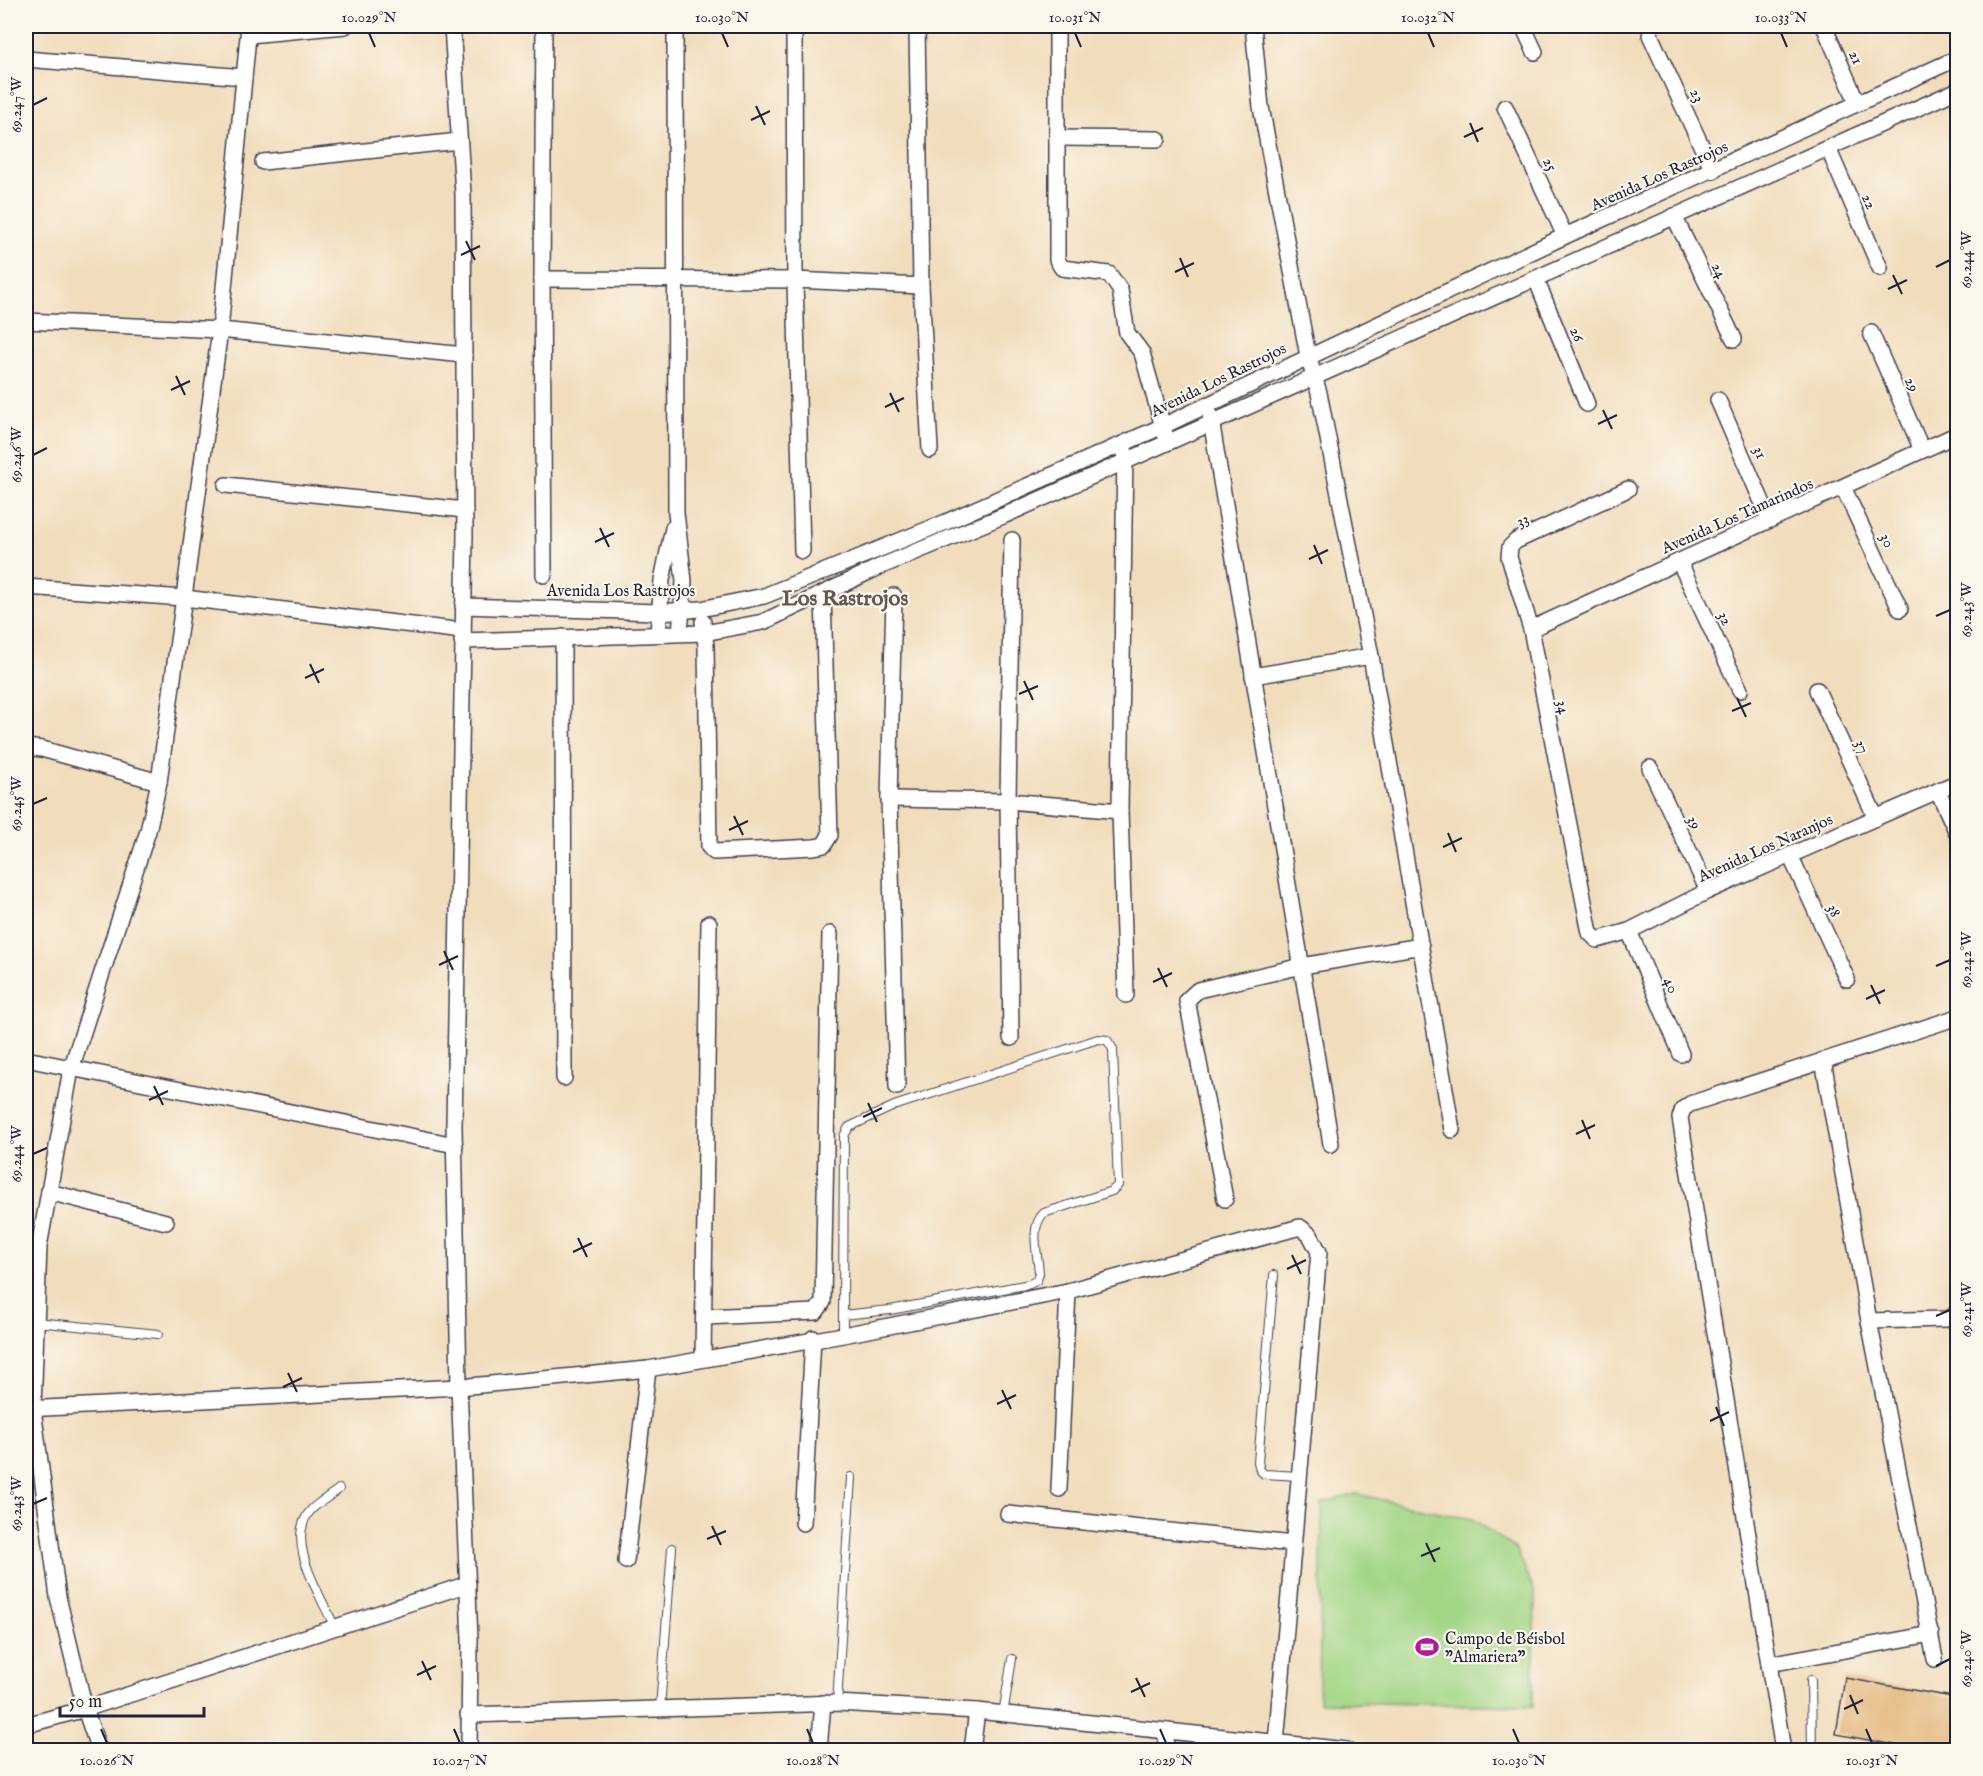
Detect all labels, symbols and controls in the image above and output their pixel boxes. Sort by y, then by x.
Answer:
text: 10.029°N [342,8,396,27]
text: 10.030°N [695,8,749,27]
text: 10.031°N [1049,8,1101,27]
text: 10.032°N [1401,8,1455,27]
text: 10.033°N [1755,8,1807,27]
street label: 21 [1843,48,1867,68]
text: 69.247°W [7,76,26,133]
street label: 23 [1684,86,1708,106]
street label: Avenida Los Rastrojos [1587,137,1732,217]
street label: 25 [1537,155,1561,175]
street label: 22 [1856,191,1880,213]
text: 69.244°W [1957,231,1976,288]
street label: 24 [1706,260,1731,282]
street label: 26 [1564,324,1588,345]
street label: Avenida Los Rastrojos [1147,339,1290,423]
street label: 29 [1899,374,1923,396]
text: 69.246°W [7,426,26,483]
street label: 31 [1748,443,1771,462]
street label: Avenida Los Tamarindos [1658,474,1817,560]
street label: 33 [1513,509,1532,532]
street label: 30 [1874,530,1898,551]
street label: Avenida Los Rastrojos [546,582,696,602]
text: 69.243°W [1957,582,1976,638]
district label: Los Rastrojos [782,585,908,613]
street label: 32 [1712,609,1736,629]
street label: 34 [1551,699,1573,716]
street label: 37 [1849,737,1873,757]
text: 69.245°W [7,776,26,831]
street label: Avenida Los Naranjos [1694,810,1837,888]
street label: 39 [1681,813,1705,833]
street label: 38 [1822,901,1845,921]
text: 69.242°W [1957,931,1976,988]
street label: 40 [1658,975,1682,997]
text: 69.244°W [7,1125,26,1182]
text: 69.241°W [1957,1282,1976,1338]
text: 69.243°W [7,1476,26,1532]
place label: Campo de Béisbol "Almariera" [1445,1630,1566,1668]
text: 69.240°W [1957,1630,1976,1687]
sports icon: Campo de Béisbol "Almariera" [1414,1634,1440,1660]
scale bar [60,1680,204,1718]
text: 50 m [69,1691,102,1714]
text: 10.026°N [80,1751,134,1770]
text: 10.027°N [432,1751,488,1770]
text: 10.028°N [786,1751,840,1770]
text: 10.029°N [1139,1751,1193,1770]
text: 10.030°N [1492,1751,1546,1770]
text: 10.031°N [1846,1751,1898,1770]

